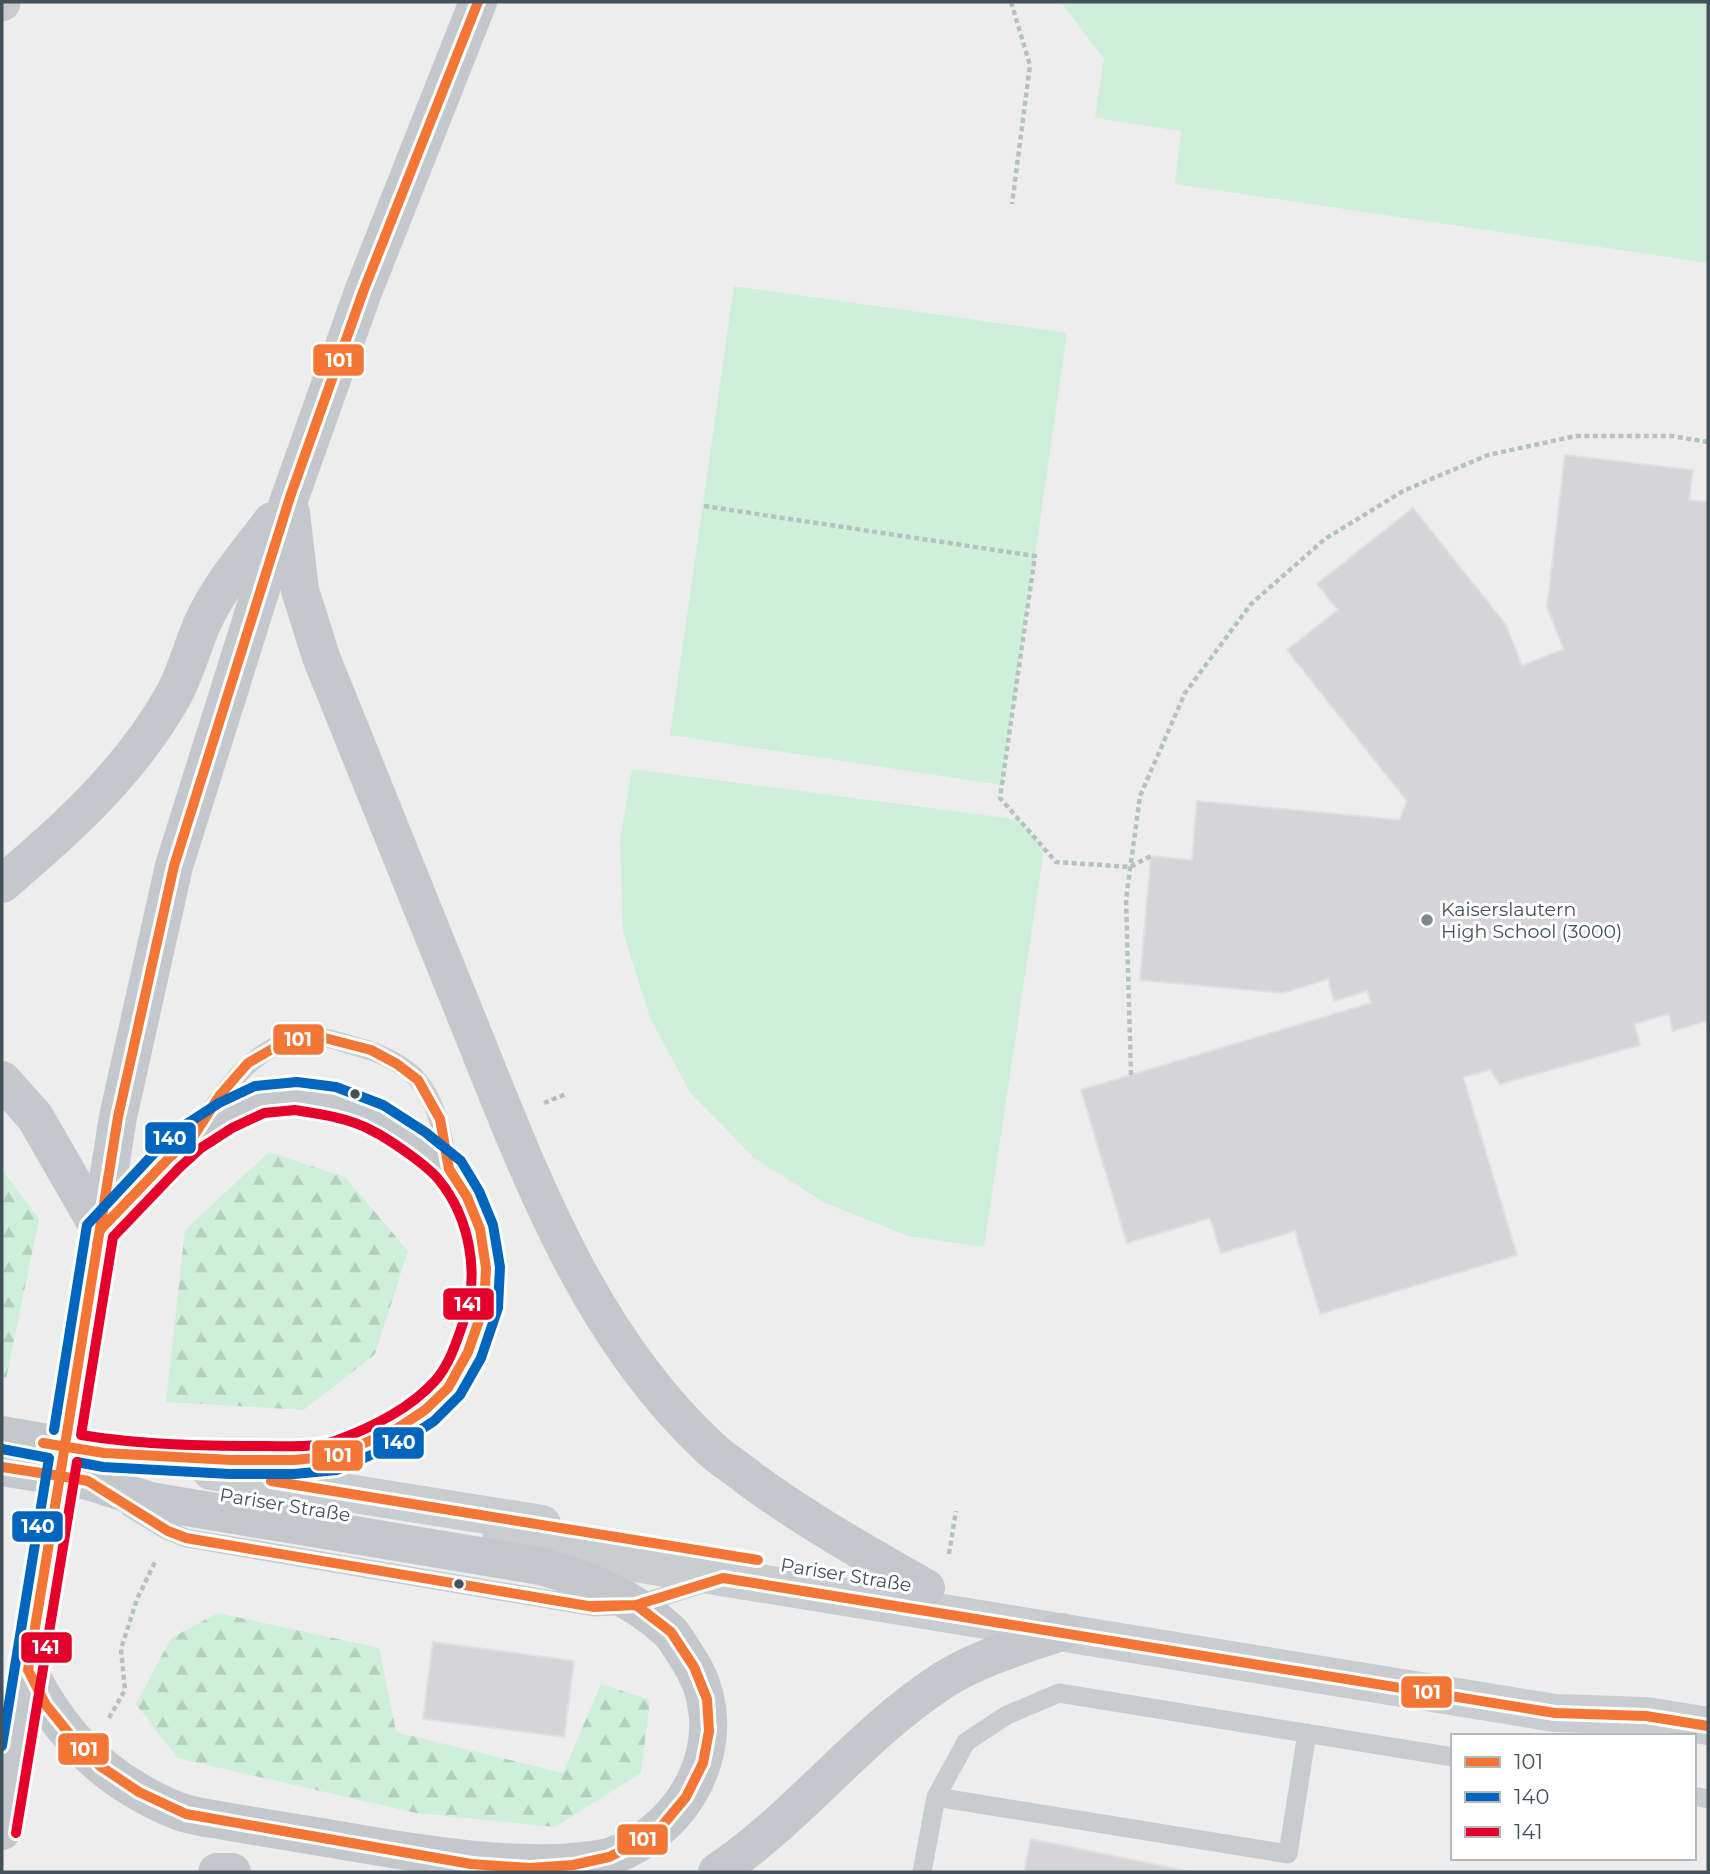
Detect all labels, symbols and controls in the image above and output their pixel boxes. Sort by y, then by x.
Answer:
line badge: 101 [312,343,365,377]
text: 101 [325,349,353,372]
place label: Kaiserslautern High School (3000) [1441,898,1622,943]
marker: Kaiserslautern High School (3000) [1419,912,1435,928]
line badge: 101 [272,1023,325,1056]
text: 101 [284,1028,312,1051]
unlabelled marker [348,1087,362,1101]
line badge: 140 [144,1121,197,1155]
text: 140 [153,1127,187,1150]
line badge: 141 [442,1287,495,1321]
text: 141 [454,1293,482,1316]
line badge: 140 [372,1426,425,1460]
text: 140 [382,1431,416,1454]
line badge: 101 [311,1439,364,1472]
text: 101 [324,1444,352,1467]
street label: Pariser Straße [218,1483,352,1527]
line badge: 140 [11,1510,64,1543]
text: 140 [21,1515,55,1538]
street label: Pariser Straße [779,1553,913,1597]
unlabelled marker [452,1577,466,1591]
line badge: 141 [20,1631,73,1664]
text: 141 [32,1636,60,1659]
line badge: 101 [1400,1675,1453,1709]
text: 101 [1413,1681,1441,1704]
line badge: 101 [57,1732,110,1766]
legend [1451,1734,1696,1860]
text: 101 [70,1738,98,1761]
text: 101 [1514,1749,1543,1774]
text: 140 [1514,1784,1549,1809]
text: 141 [1514,1819,1543,1844]
line badge: 101 [616,1823,669,1856]
text: 101 [629,1828,657,1851]

